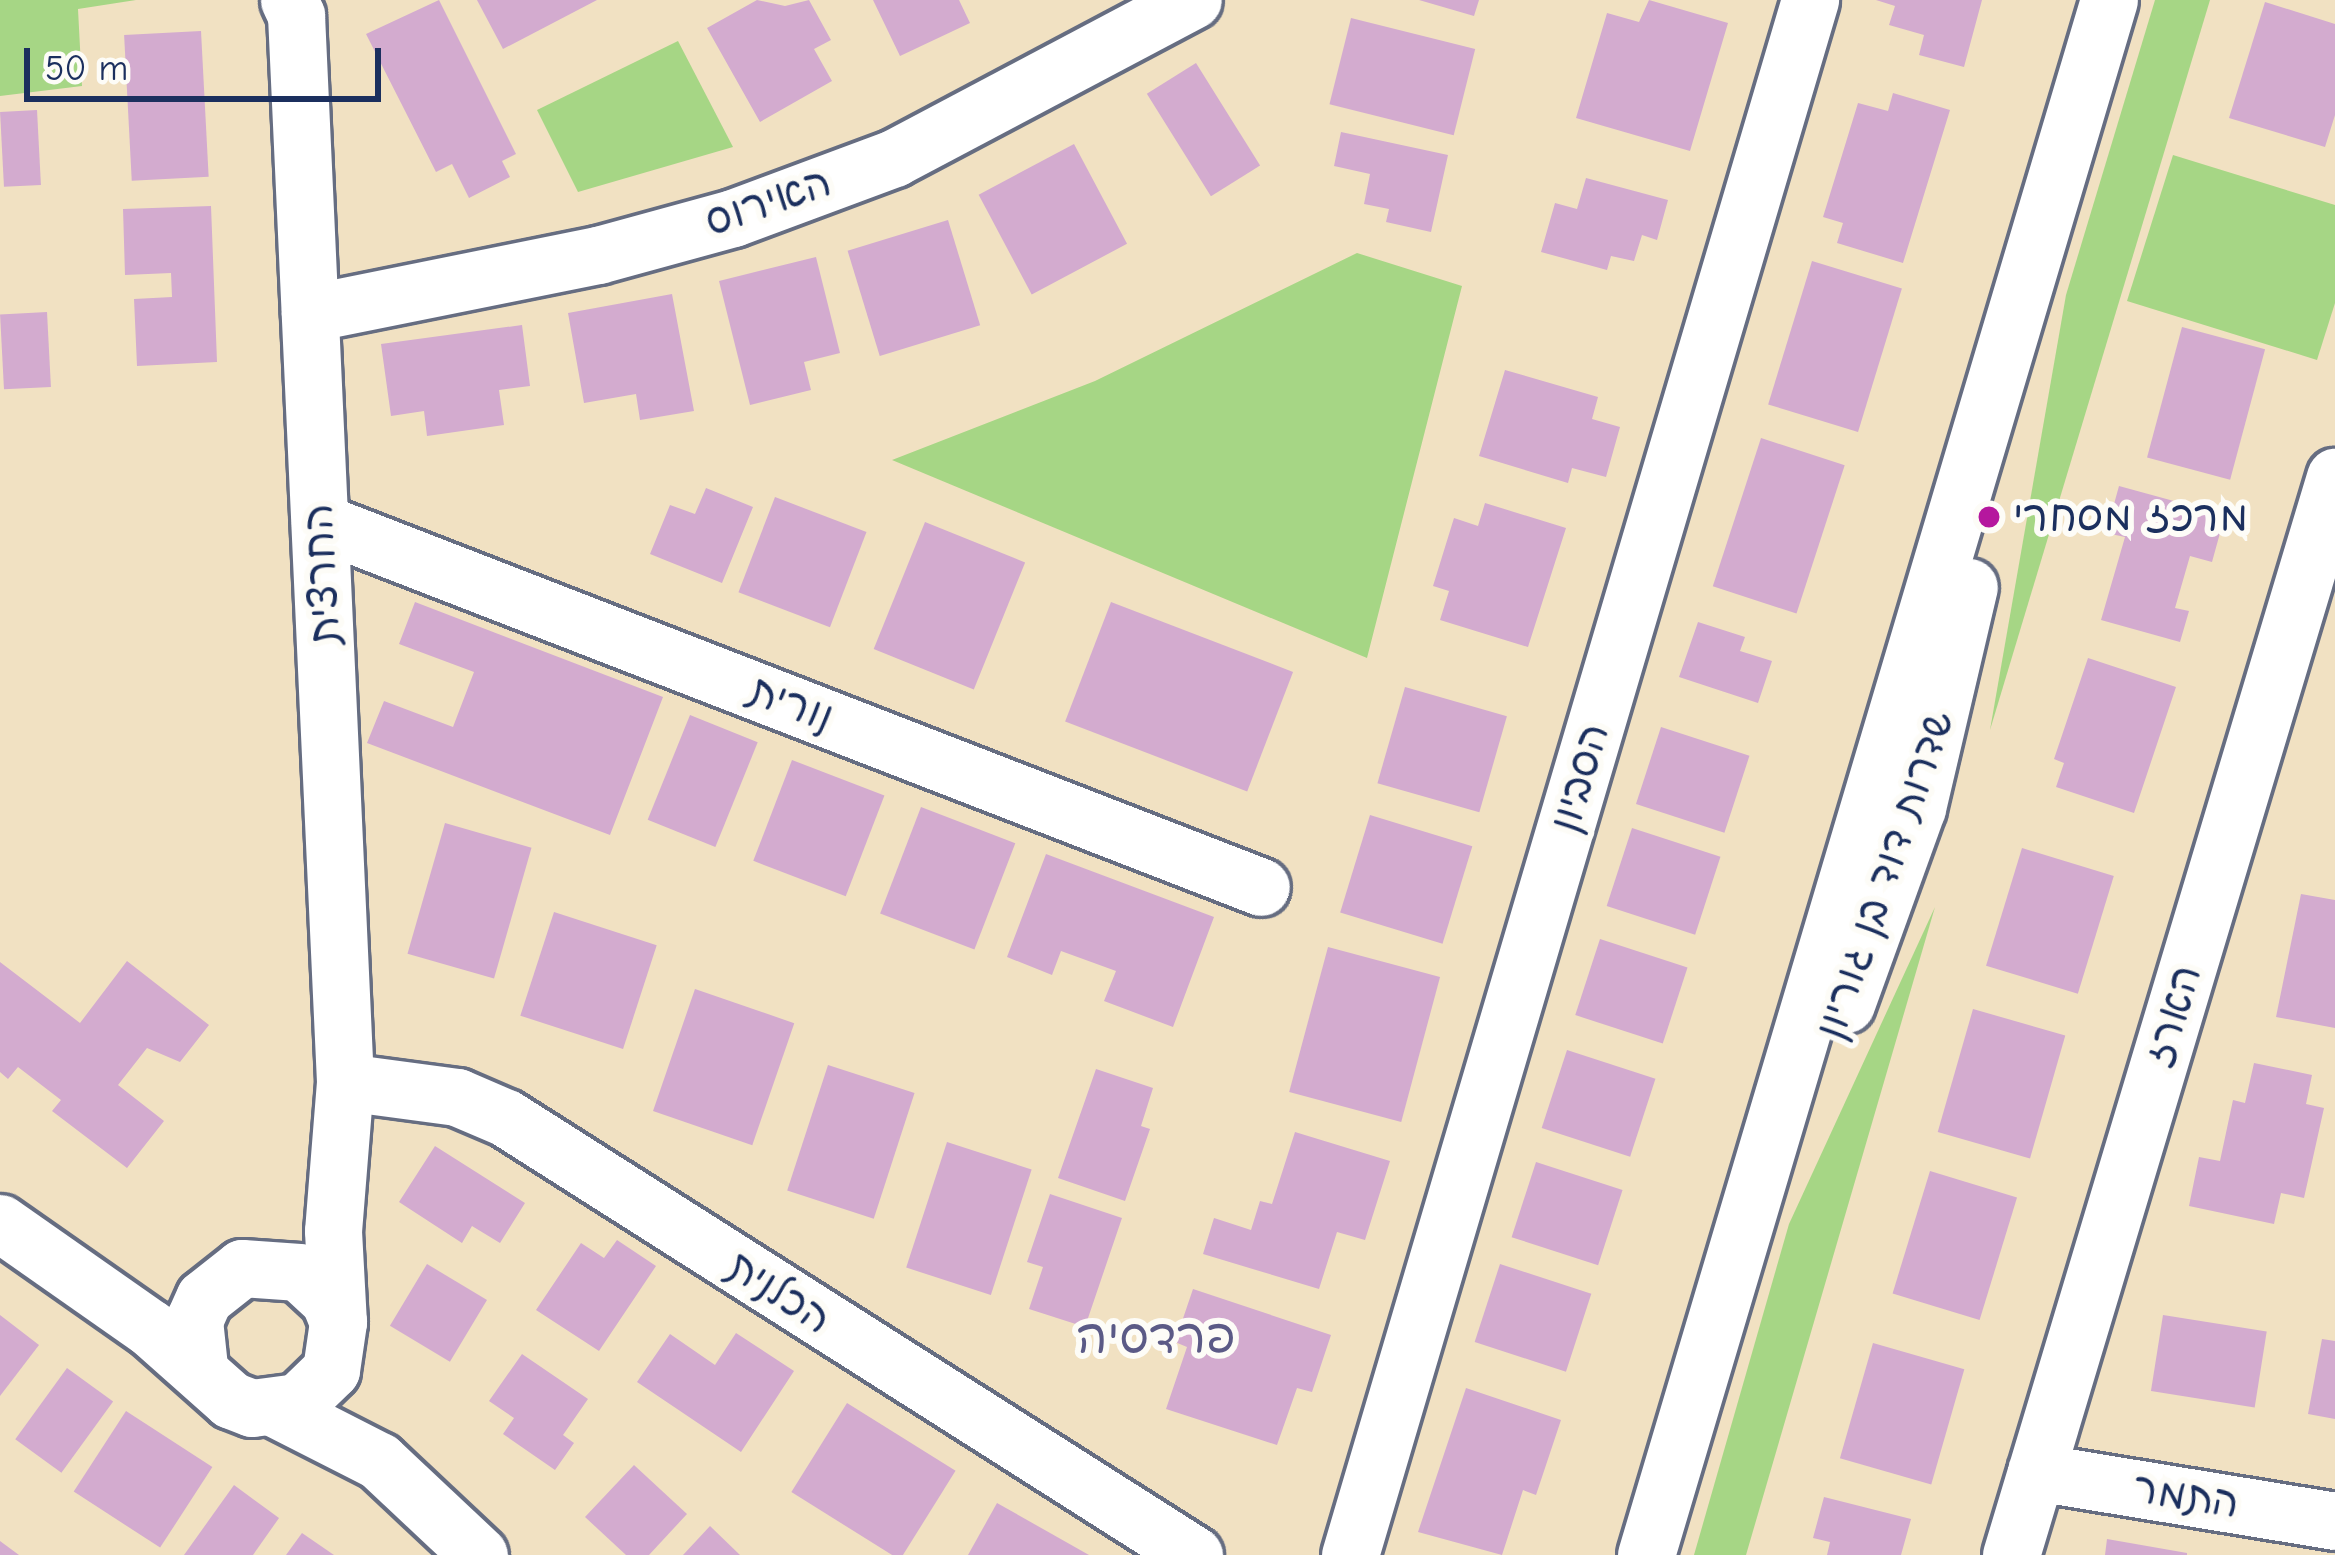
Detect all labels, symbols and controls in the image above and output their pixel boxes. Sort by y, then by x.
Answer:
scale bar [30,24,387,98]
text: 50 m [45,48,128,89]
street label: האירוס [698,157,838,247]
place label: מרכז מסחרי [2013,492,2248,542]
street label: החרצית [293,502,351,646]
marker: מרכז מסחרי [1976,504,2002,530]
street label: נורית [742,665,840,743]
street label: שדרות דוד בן גוריון [1805,704,1965,1046]
street label: הסביון [1540,718,1620,838]
street label: הארז [2134,959,2212,1073]
street label: הכלנית [717,1241,841,1345]
district label: פרדסיה [1076,1308,1236,1366]
street label: התמר [2129,1463,2243,1529]

